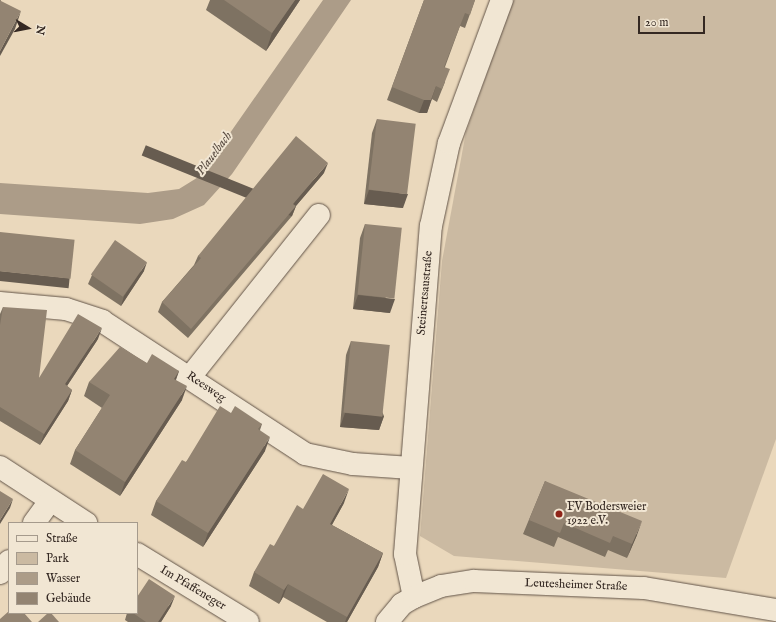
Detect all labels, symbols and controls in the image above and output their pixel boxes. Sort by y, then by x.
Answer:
north arrow [8,8,48,48]
scale bar [640,8,707,34]
text: 20 m [645,15,668,30]
text: N [32,24,48,36]
water label: Plauelbach [194,129,236,179]
street label: Steinertsaustraße [414,250,436,336]
street label: Reesweg [184,369,228,405]
place label: FV Bodersweier 1922 e.V. [567,500,646,528]
marker: FV Bodersweier 1922 e.V. [554,509,564,519]
legend [8,522,138,614]
text: Straße [46,531,78,546]
text: Park [46,551,69,566]
street label: Im Pfaffeneger [157,563,229,613]
text: Wasser [46,571,80,586]
street label: Leutesheimer Straße [524,576,628,594]
text: Gebäude [46,591,91,606]

